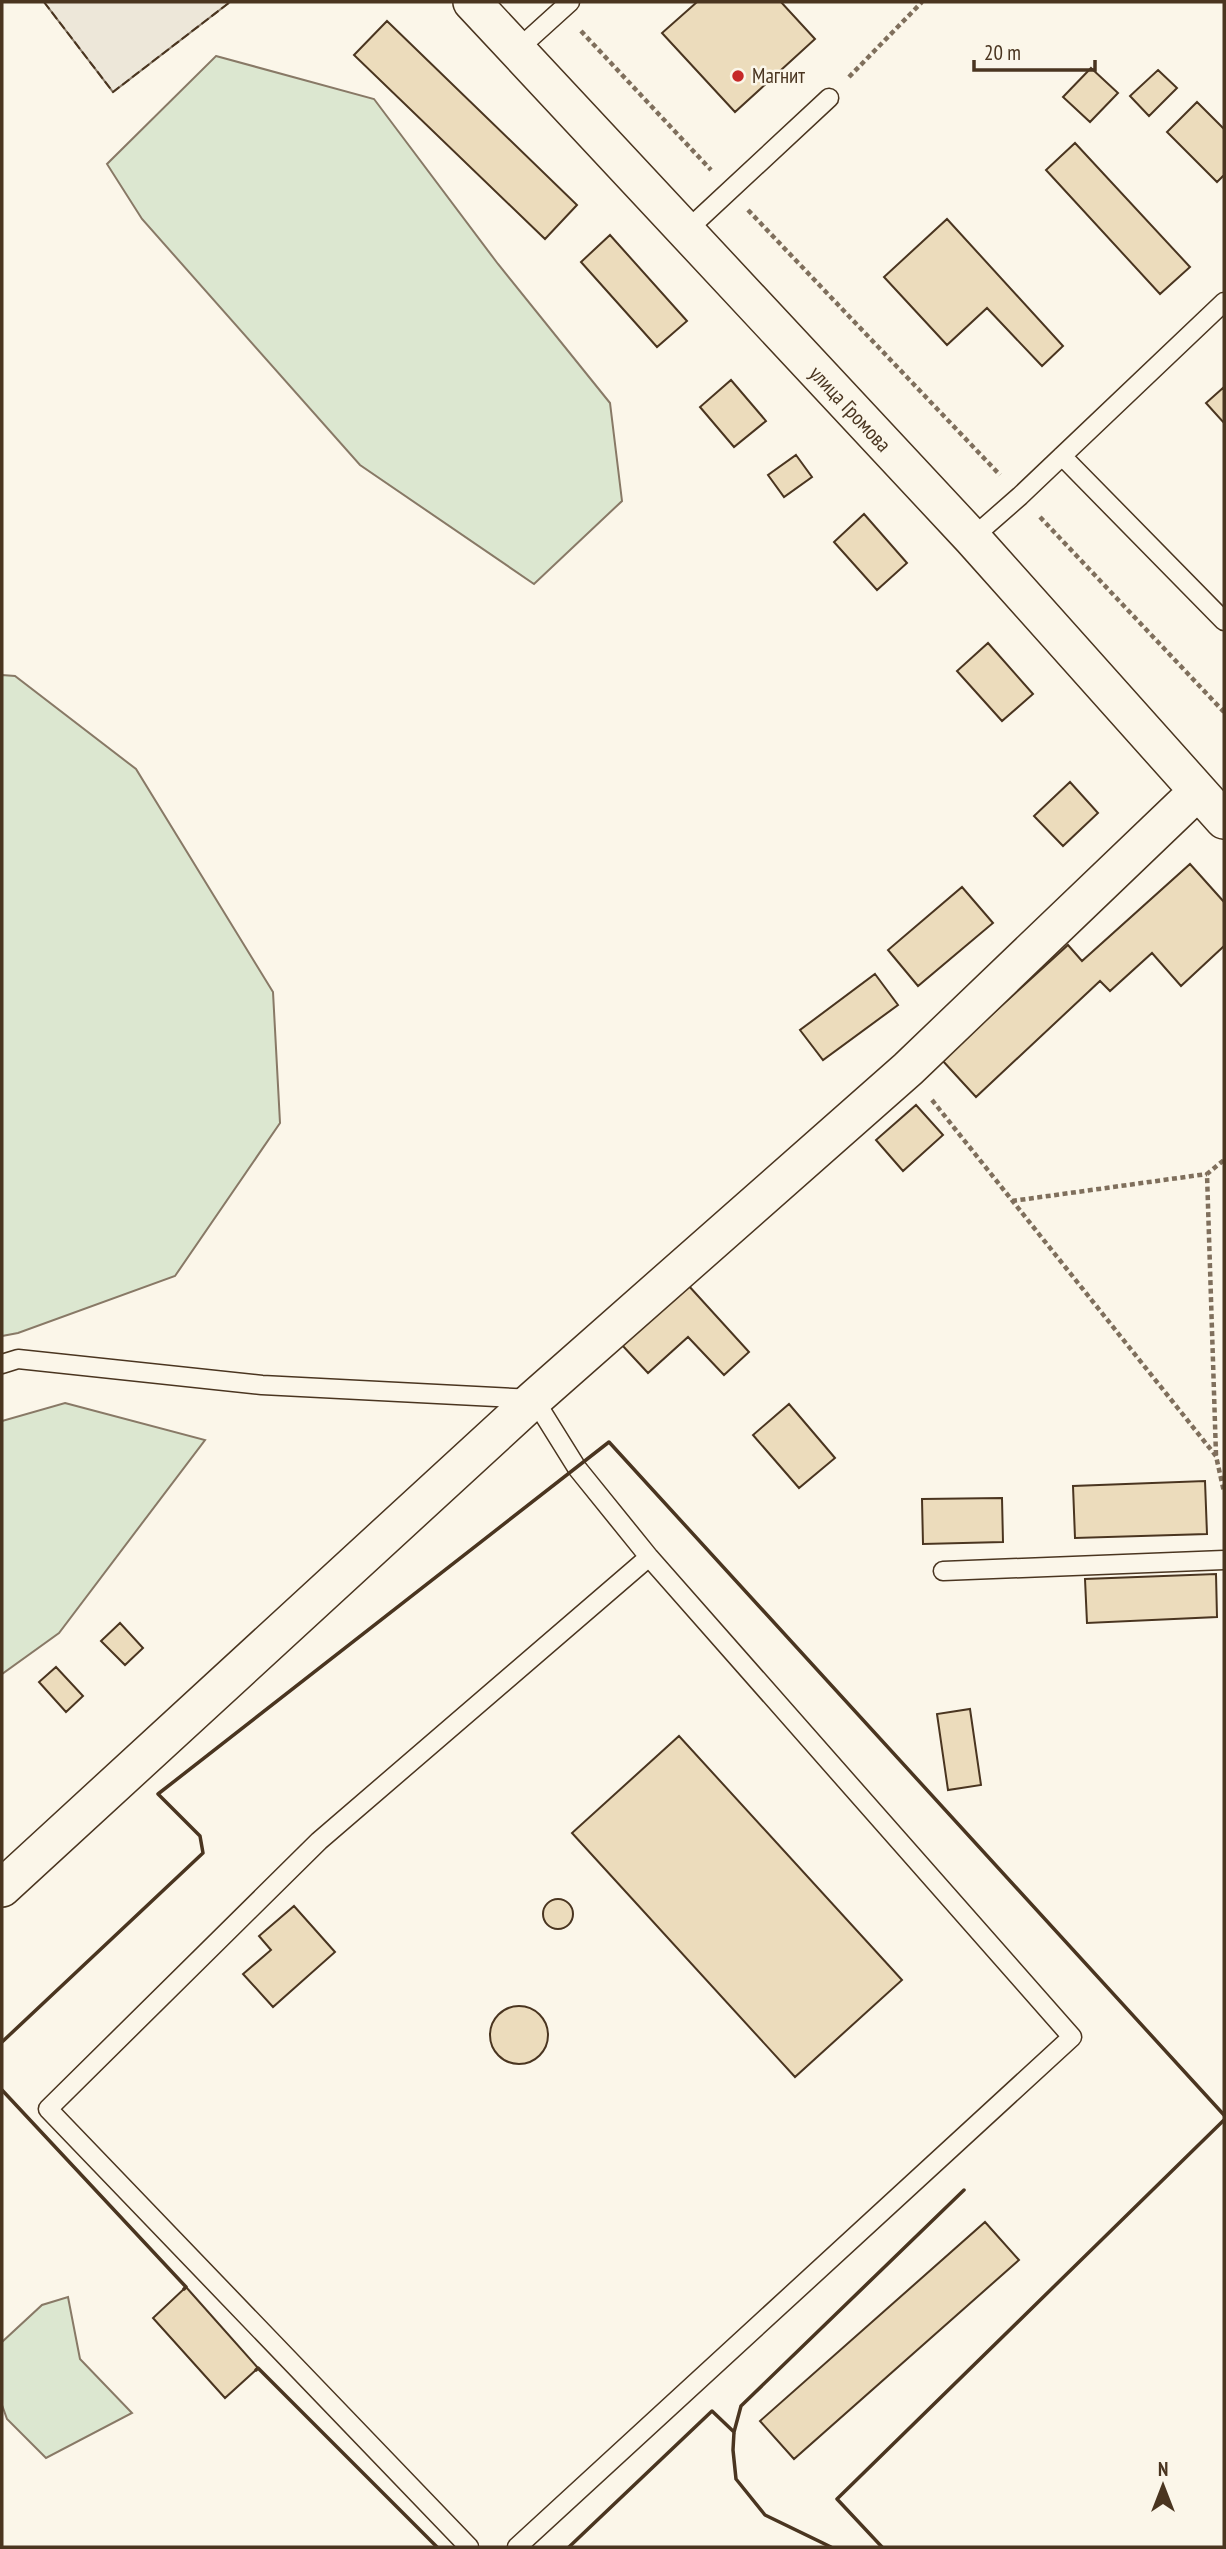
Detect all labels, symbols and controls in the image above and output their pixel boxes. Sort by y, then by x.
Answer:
scale bar [974,28,1095,72]
text: 20 m [984,39,1021,66]
place label: Магнит [752,62,805,89]
marker: Магнит [730,68,746,84]
street label: улица Громова [804,360,897,457]
north arrow [1128,2451,1198,2521]
text: N [1158,2457,1168,2481]

